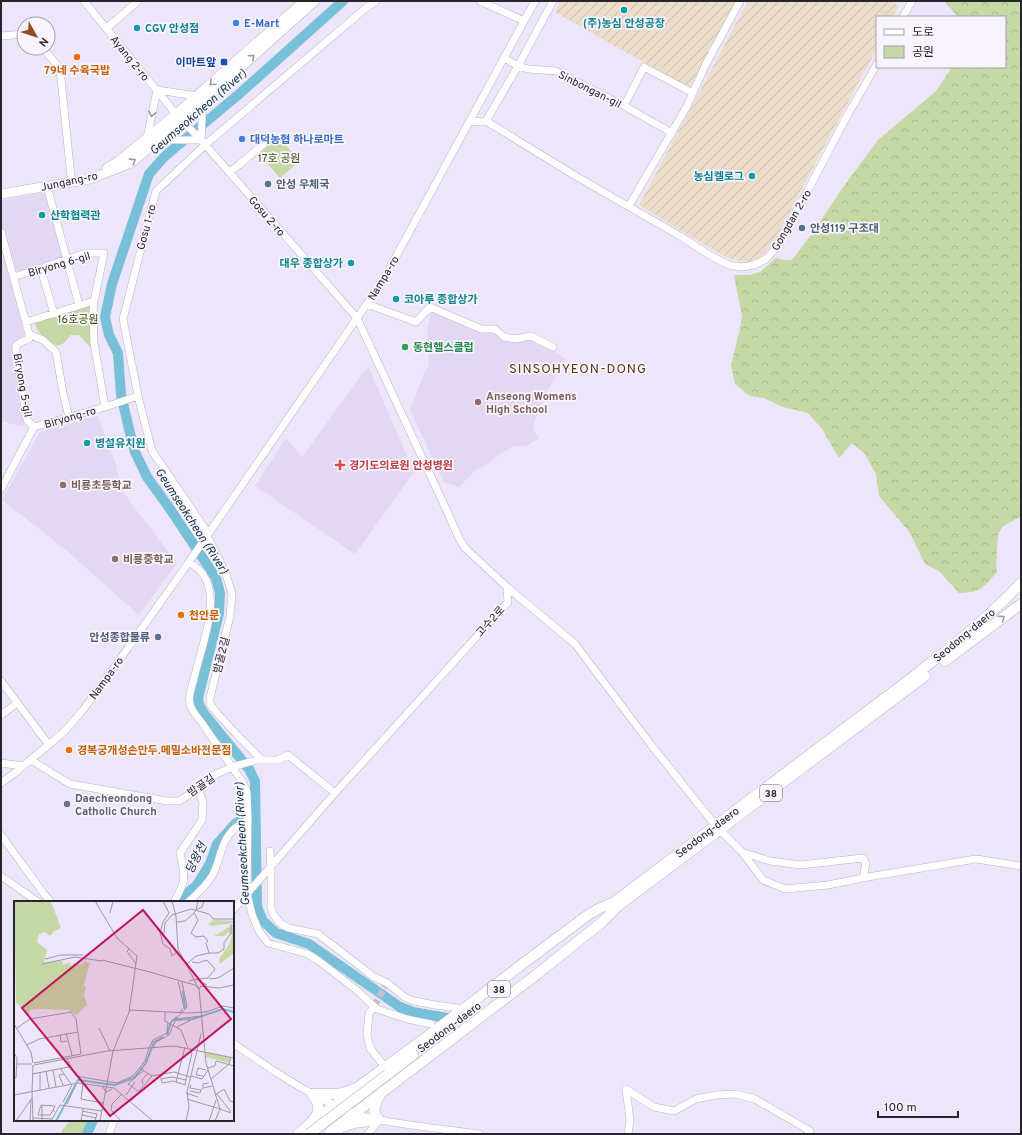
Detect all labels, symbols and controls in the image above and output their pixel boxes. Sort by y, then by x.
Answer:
marker: (주)농심 안성공장 [619,5,629,15]
north arrow [16,16,56,56]
legend [876,16,1006,68]
place label: E-Mart [244,17,279,31]
place label: (주)농심 안성공장 [583,17,665,31]
marker: E-Mart [231,18,241,28]
place label: CGV 안성점 [145,22,199,36]
marker: CGV 안성점 [132,23,142,33]
text: 도로 [912,25,934,41]
street label: Ayang 2-ro [107,33,152,84]
text: N [35,34,51,49]
text: 공원 [912,45,934,61]
marker: 79네 수육국밥 [72,52,82,62]
one-way arrow [247,54,255,62]
place label: 이마트앞 [176,56,216,70]
marker: 이마트앞 [219,57,229,67]
place label: 79네 수육국밥 [44,64,110,78]
water label: Geumseokcheon (River) [147,66,251,159]
street label: Sinbongan-gil [556,68,624,112]
one-way arrow [209,78,216,85]
one-way arrow [149,111,157,117]
place label: 대덕농협 하나로마트 [250,133,344,147]
marker: 대덕농협 하나로마트 [237,134,247,144]
park label: 17호 공원 [258,152,300,166]
one-way arrow [129,158,136,166]
street label: Jungang-ro [39,169,99,195]
place label: 농심켈로그 [693,170,744,184]
marker: 농심켈로그 [747,171,757,181]
place label: 안성 우체국 [276,178,329,192]
marker: 안성 우체국 [263,179,273,189]
street label: Gongdan 2-ro [769,187,815,254]
street label: Gosu 2-ro [245,194,287,240]
street label: Gosu 1-ro [134,203,160,252]
place label: 산학협력관 [50,209,101,223]
marker: 산학협력관 [37,210,47,220]
place label: 안성119 구조대 [810,222,879,236]
marker: 안성119 구조대 [797,223,807,233]
street label: Biryong 6-gil [26,249,92,281]
street label: Nampa-ro [365,254,403,303]
place label: 대우 종합상가 [280,257,343,271]
marker: 대우 종합상가 [346,258,356,268]
place label: 코아루 종합상가 [404,293,478,307]
marker: 코아루 종합상가 [391,294,401,304]
park label: 16호공원 [57,313,99,327]
place label: 동현헬스클럽 [413,341,474,355]
marker: 동현헬스클럽 [400,342,410,352]
street label: Biryong 5-gil [10,352,35,418]
district label: SINSOHYEON-DONG [509,362,647,378]
place label: Anseong Womens High School [486,390,577,417]
marker: Anseong Womens High School [473,397,483,407]
street label: Biryong-ro [43,404,98,432]
place label: 병설유치원 [95,437,146,451]
marker: 병설유치원 [82,438,92,448]
marker: 경기도의료원 안성병원 [334,459,346,471]
place label: 경기도의료원 안성병원 [349,459,453,473]
water label: Geumseokcheon (River) [151,465,232,578]
place label: 비룡초등학교 [71,479,132,493]
marker: 비룡초등학교 [58,480,68,490]
place label: 비룡중학교 [123,553,174,567]
marker: 비룡중학교 [110,554,120,564]
street label: 고수2로 [473,603,508,640]
street label: Seodong-daero [931,606,998,666]
place label: 천안문 [189,609,219,623]
marker: 천안문 [176,610,186,620]
one-way arrow [998,616,1005,623]
place label: 안성종합물류 [89,631,150,645]
marker: 안성종합물류 [153,632,163,642]
street label: 밤골2길 [211,636,233,675]
street label: Nampa-ro [87,654,127,703]
place label: 경복궁개성손만두.메밀소바전문점 [77,744,231,758]
marker: 경복궁개성손만두.메밀소바전문점 [64,745,74,755]
street label: 밤골길 [185,771,218,800]
water label: Geumseokcheon (River) [232,782,254,906]
road number: 38 [760,785,782,801]
place label: Daecheondong Catholic Church [75,792,157,819]
marker: Daecheondong Catholic Church [62,799,72,809]
street label: Seodong-daero [673,804,742,861]
water label: 당왕천 [182,838,212,877]
inset map [14,901,234,1121]
road number: 38 [488,981,510,997]
street label: Seodong-daero [415,999,484,1056]
scale bar [878,1093,958,1119]
text: 100 m [884,1100,917,1116]

